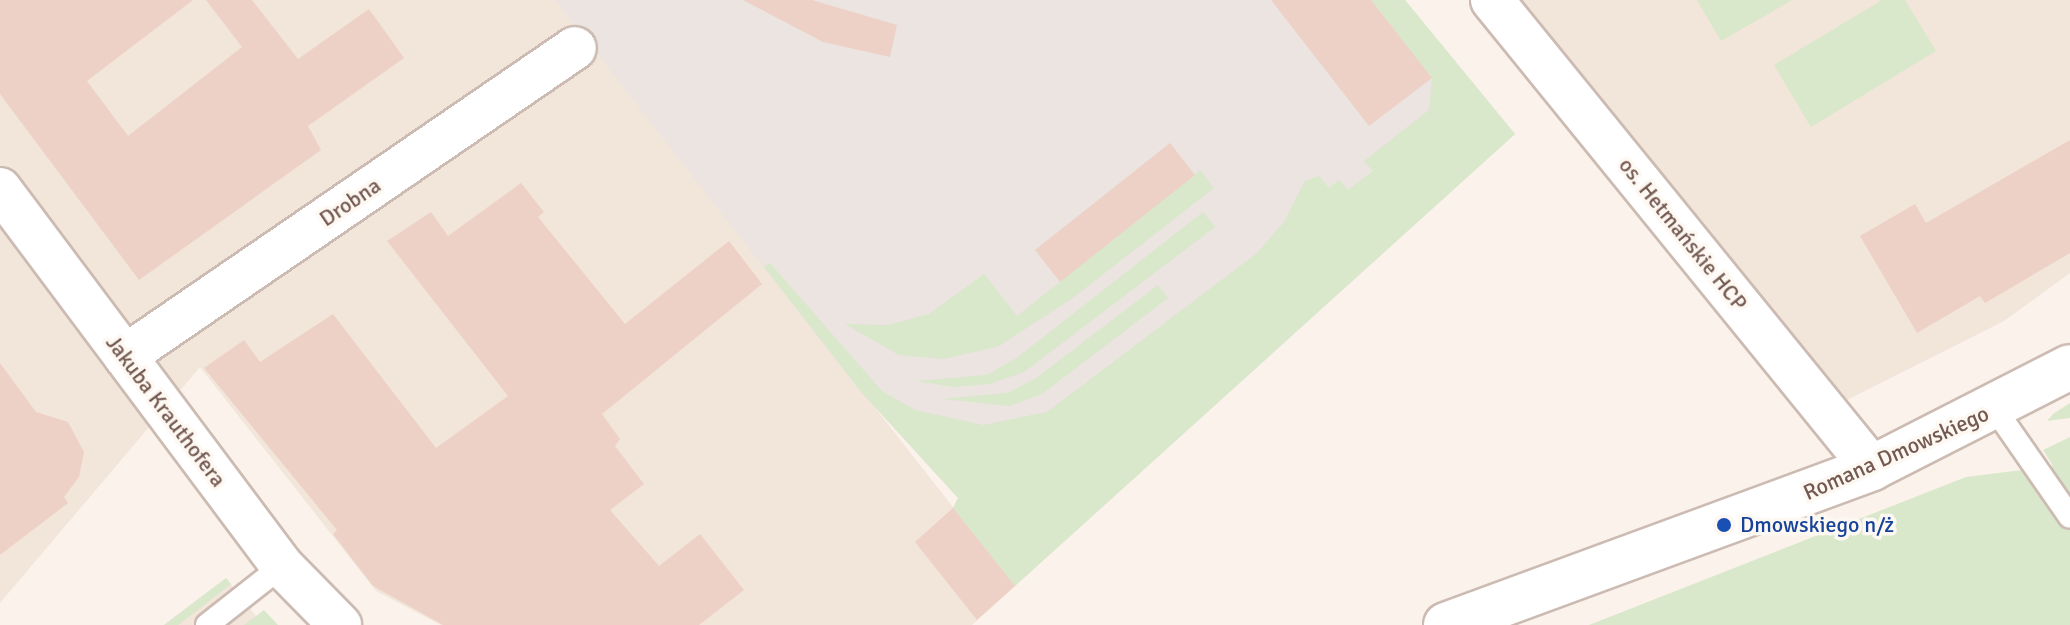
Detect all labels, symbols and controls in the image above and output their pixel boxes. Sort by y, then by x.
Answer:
street label: os. Hetmańskie HCP [1613,152,1753,316]
street label: Drobna [314,172,386,232]
street label: Jakuba Krauthofera [100,330,232,492]
street label: Romana Dmowskiego [1799,400,1993,506]
place label: Dmowskiego n/ż [1740,512,1894,538]
marker: Dmowskiego n/ż [1715,516,1733,534]

